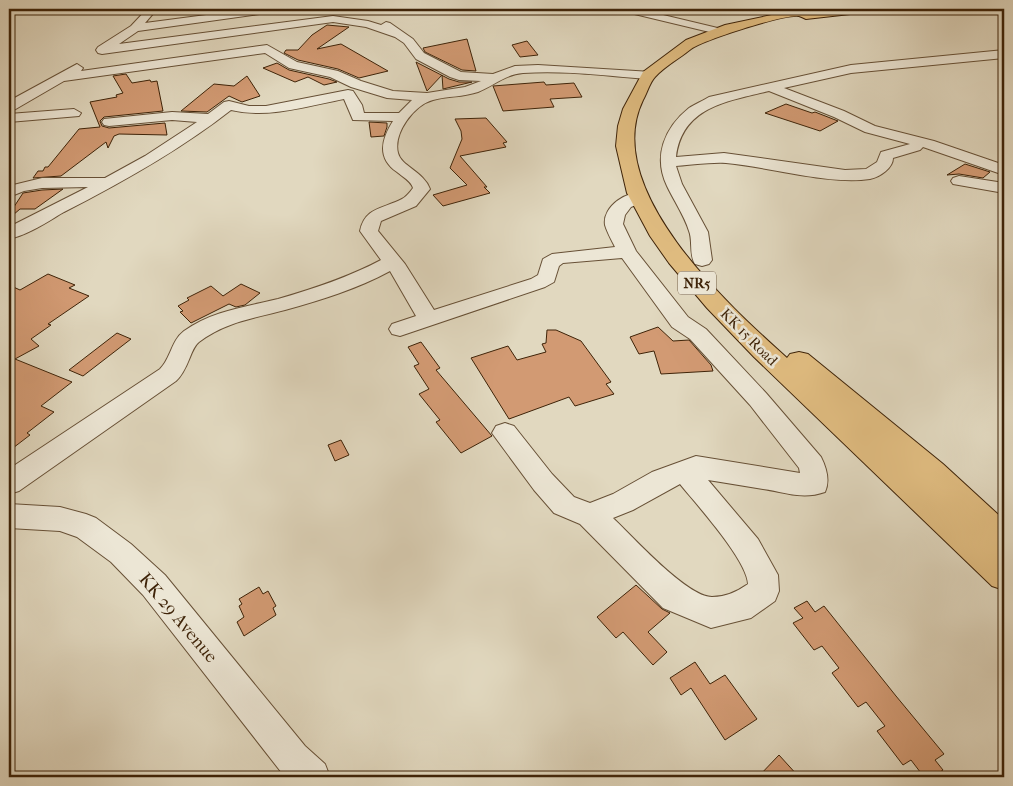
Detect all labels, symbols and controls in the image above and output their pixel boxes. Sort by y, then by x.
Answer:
road number: NR5 [678,272,716,294]
street label: KK 15 Road [717,305,782,370]
street label: KK 29 Avenue [134,569,222,667]

